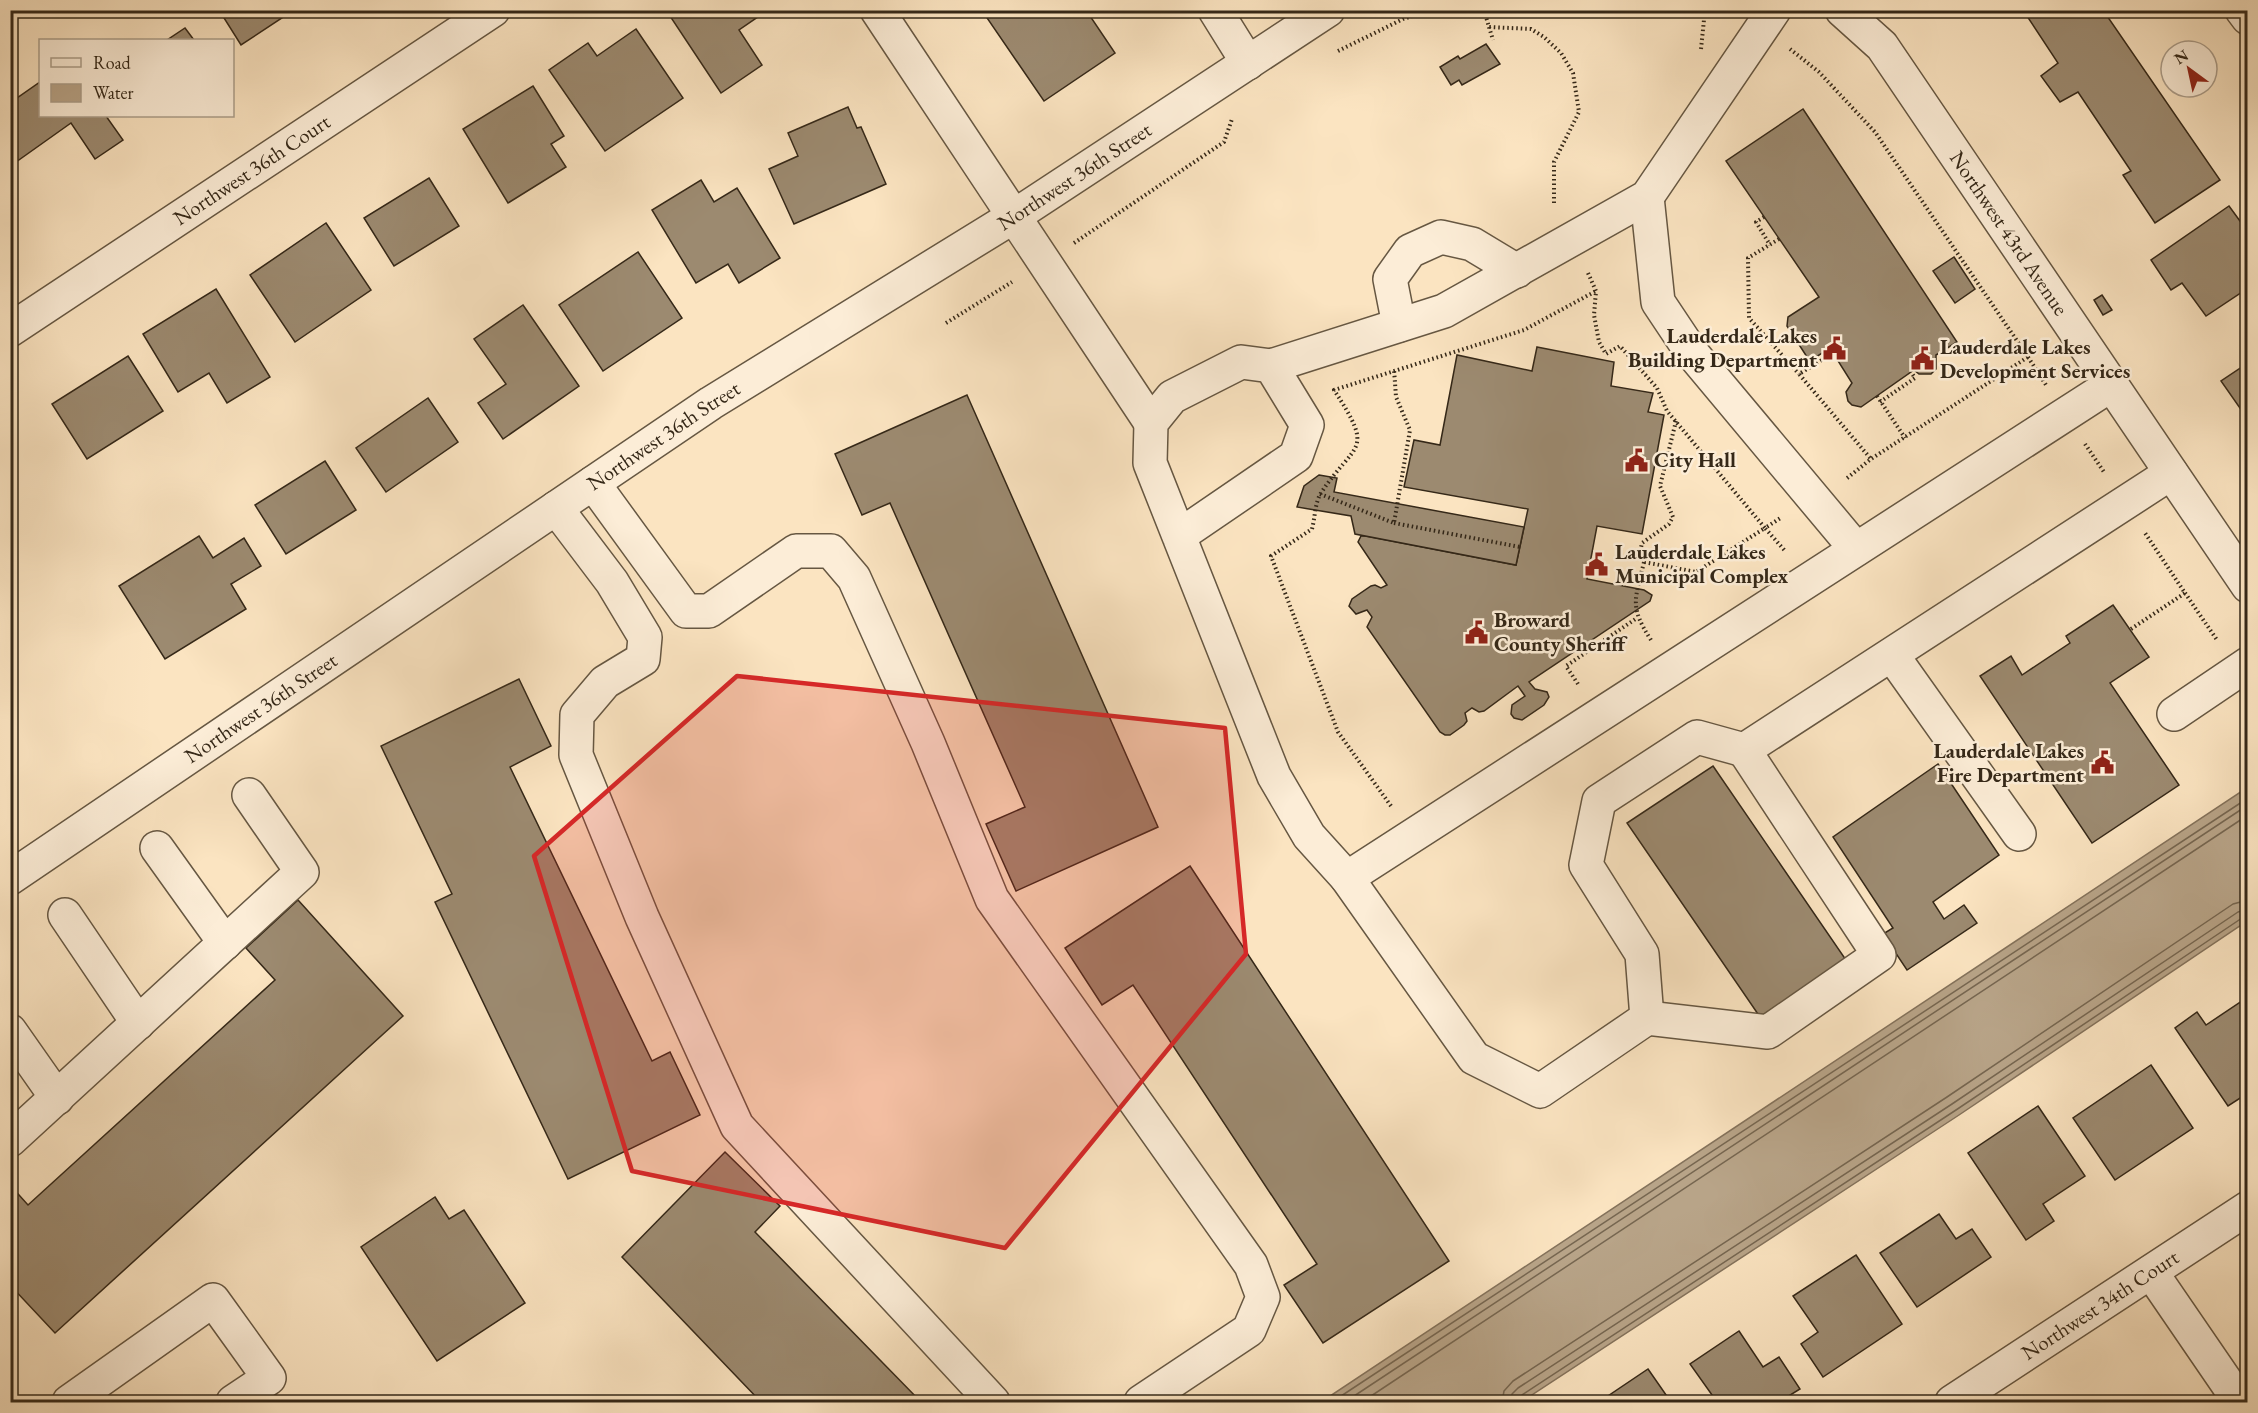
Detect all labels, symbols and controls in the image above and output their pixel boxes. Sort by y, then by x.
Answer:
legend [39,39,234,117]
north arrow [2159,39,2219,99]
text: N [2170,44,2192,69]
text: Road [93,51,132,74]
text: Water [93,81,134,104]
street label: Northwest 36th Court [168,108,335,231]
street label: Northwest 36th Street [992,116,1157,236]
street label: Northwest 43rd Avenue [1944,145,2075,320]
place label: Lauderdale Lakes Building Department [1628,322,1817,373]
place label: Lauderdale Lakes Development Services [1940,333,2130,384]
public building icon: Lauderdale Lakes Building Department [1822,335,1848,361]
public building icon: Lauderdale Lakes Development Services [1909,346,1935,372]
street label: Northwest 36th Street [581,374,745,496]
place label: City Hall [1654,446,1736,473]
public building icon: City Hall [1623,447,1649,473]
place label: Lauderdale Lakes Municipal Complex [1615,538,1789,589]
public building icon: Lauderdale Lakes Municipal Complex [1584,551,1610,577]
place label: Broward County Sheriff [1494,606,1628,657]
public building icon: Broward County Sheriff [1463,619,1489,645]
street label: Northwest 36th Street [179,646,342,769]
place label: Lauderdale Lakes Fire Department [1933,737,2084,788]
public building icon: Lauderdale Lakes Fire Department [2089,750,2115,776]
street label: Northwest 34th Court [2016,1243,2184,1366]

